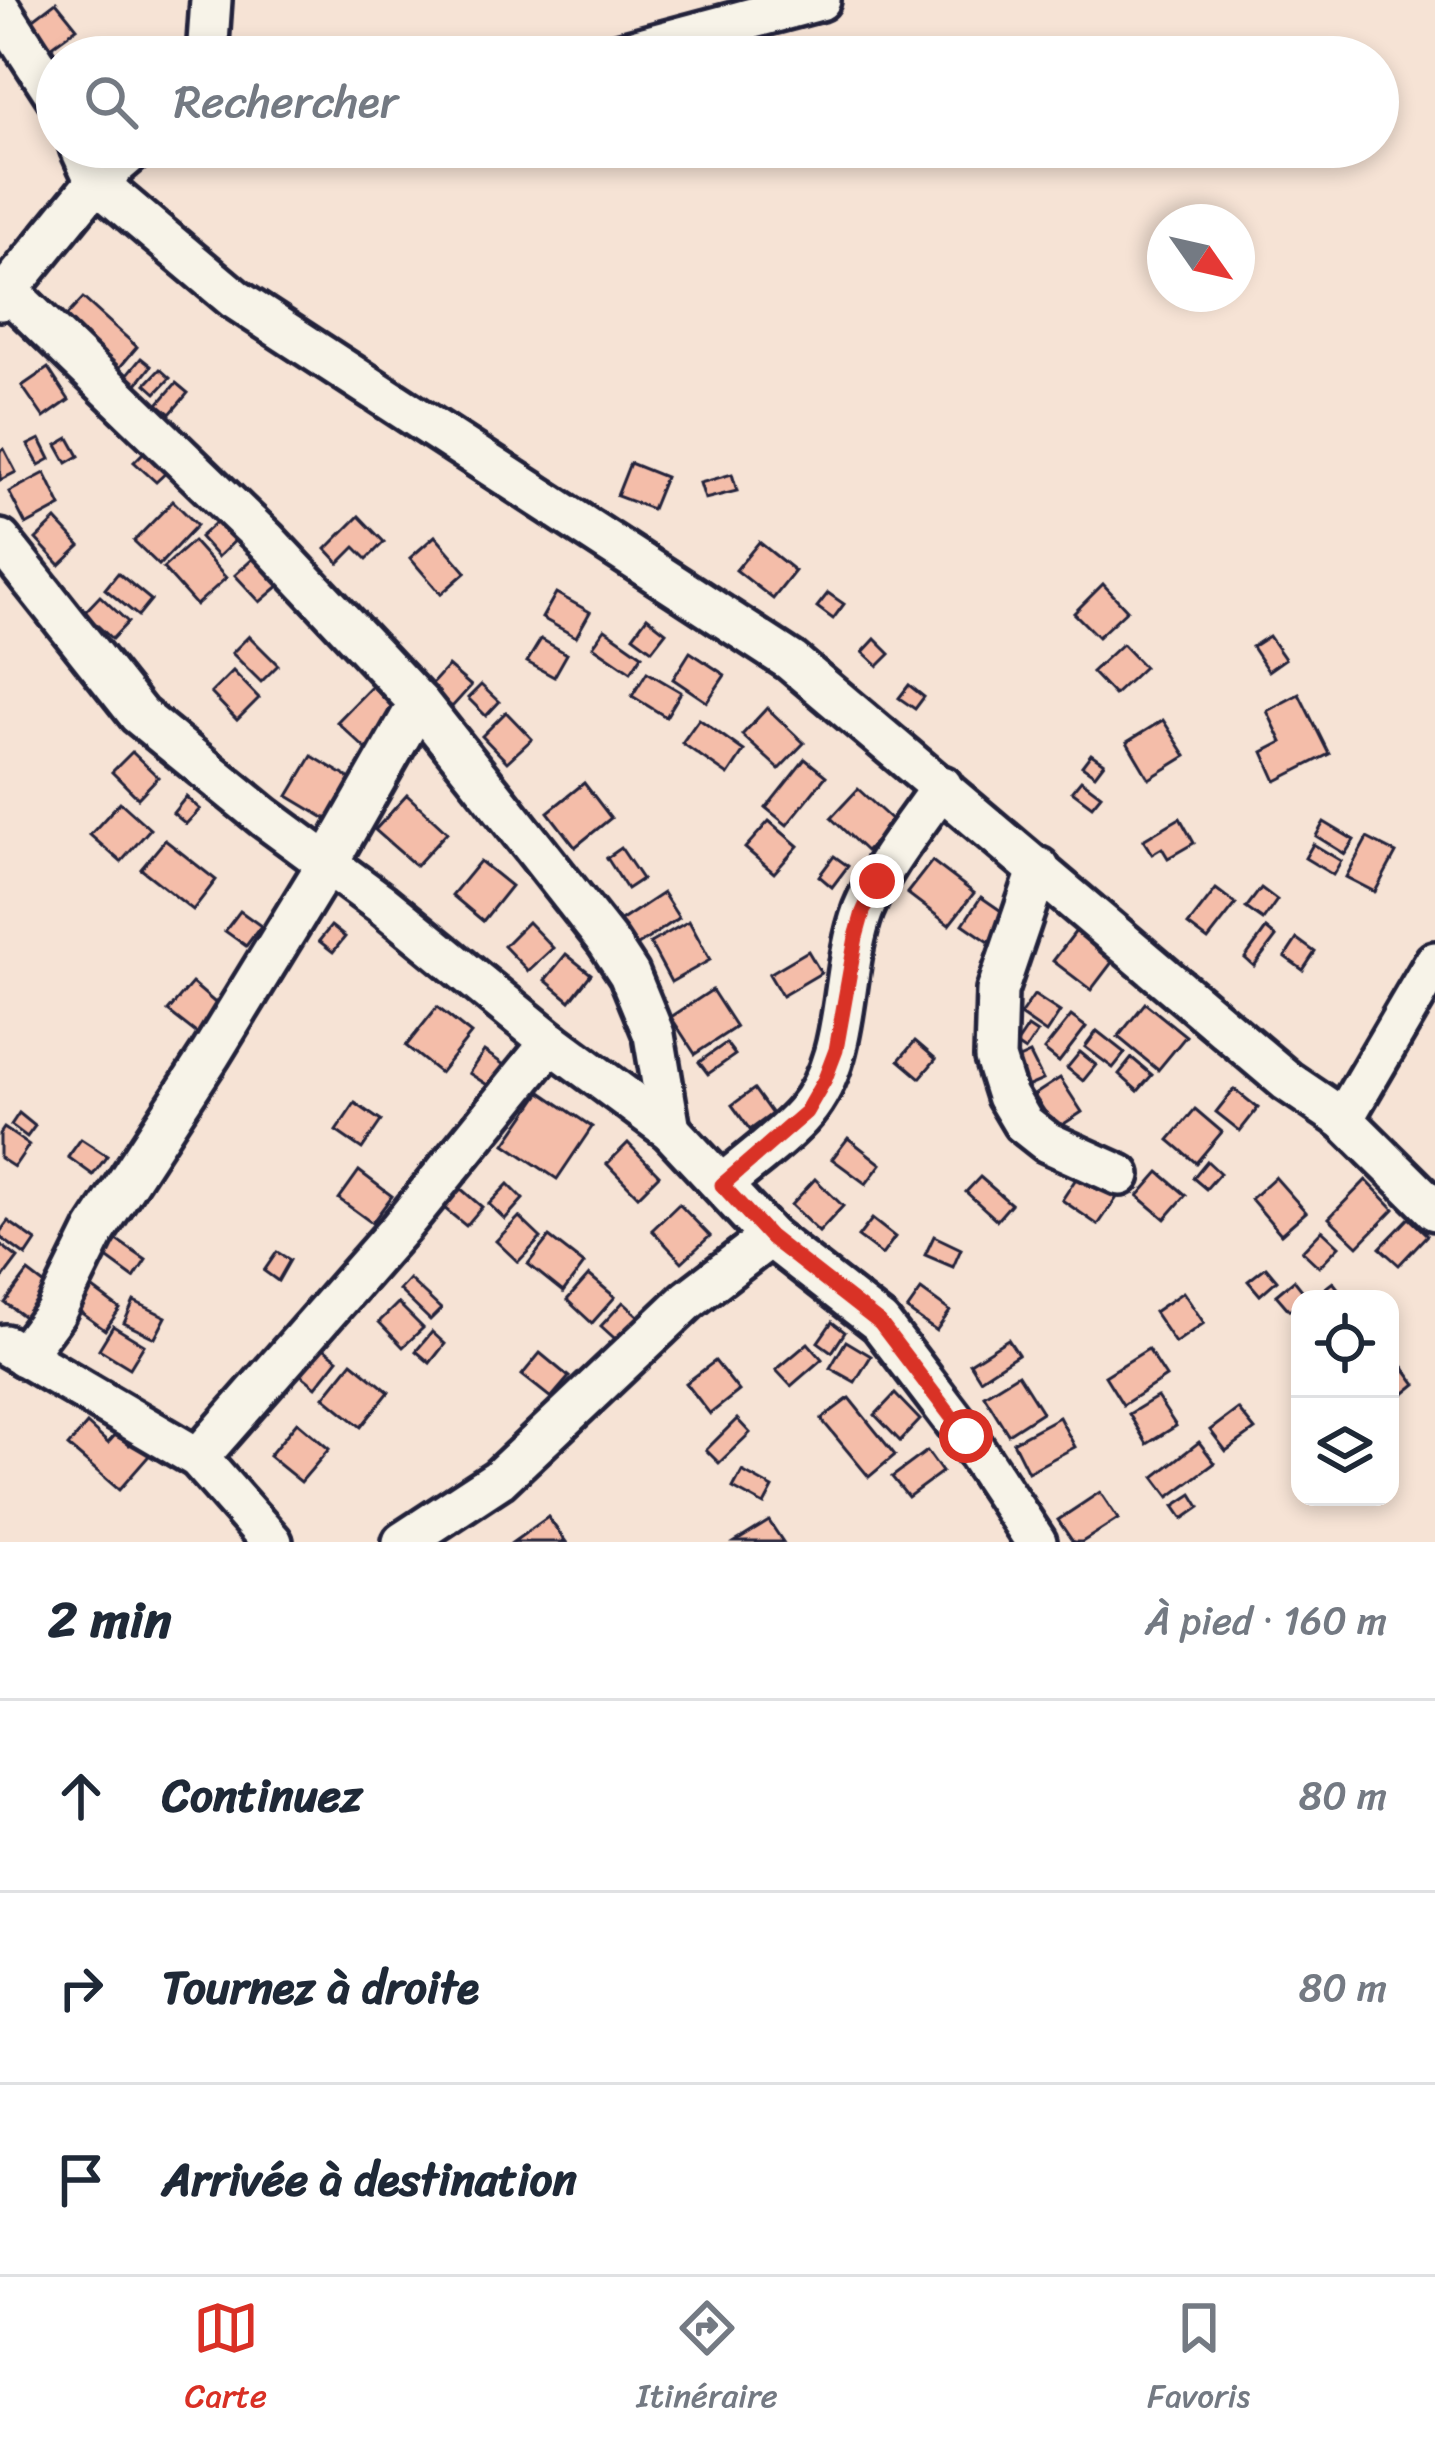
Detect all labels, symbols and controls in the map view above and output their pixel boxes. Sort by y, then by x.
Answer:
search box [36,36,1399,168]
text: Rechercher [174,62,398,142]
icon: search [78,69,144,135]
north arrow [1147,204,1255,312]
route end [850,854,904,908]
map controls [1291,1290,1399,1506]
button: locate [1291,1290,1399,1398]
button: layers [1291,1398,1399,1506]
route start [939,1409,993,1463]
text: 2 min [48,1575,171,1665]
text: À pied · 160 m [1145,1586,1387,1655]
text: Continuez [162,1756,362,1836]
text: 80 m [1299,1761,1387,1830]
icon: ahead [48,1763,114,1829]
text: Tournez à droite [162,1948,479,2028]
text: 80 m [1299,1953,1387,2022]
icon: right [48,1955,114,2021]
text: Arrivée à destination [162,2140,577,2220]
icon: arrive [48,2147,114,2213]
tab: Carte [185,2295,267,2425]
tab: Itinéraire [637,2295,778,2425]
tab: Favoris [1147,2295,1250,2425]

